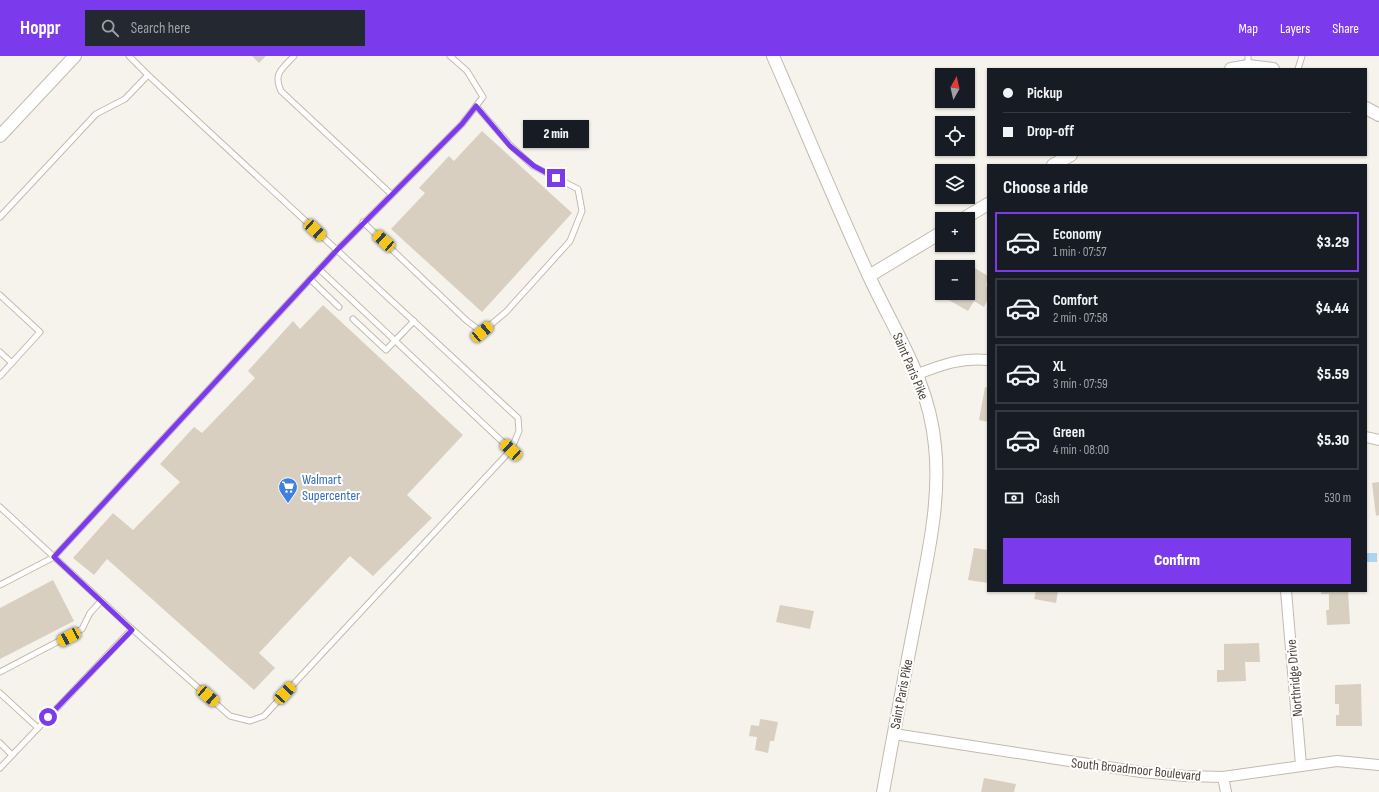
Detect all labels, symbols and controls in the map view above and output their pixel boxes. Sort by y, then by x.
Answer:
search box [85,10,365,46]
text: Hoppr [20,17,61,40]
icon: search [99,17,121,39]
text: Search here [131,19,190,38]
text: Map [1238,20,1258,37]
text: Layers [1280,20,1310,37]
text: Share [1332,20,1359,37]
north arrow [935,68,975,108]
map controls [935,68,975,300]
text: Pickup [1027,84,1063,103]
button: locate [935,116,975,156]
callout: 2 min [523,120,589,148]
text: Drop-off [1027,122,1074,141]
text: 2 min [543,126,569,142]
button: layers [935,164,975,204]
route end [547,169,565,187]
text: Choose a ride [1003,177,1088,198]
button: + [935,212,975,252]
car [302,217,328,243]
icon: car [1005,224,1041,260]
text: Economy [1053,225,1102,244]
car [371,229,397,253]
text: $3.29 [1316,233,1349,252]
text: 1 min · 07:57 [1053,244,1106,260]
button: − [935,260,975,300]
icon: car [1005,290,1041,326]
text: Comfort [1053,291,1098,310]
text: $4.44 [1315,299,1349,318]
text: 2 min · 07:58 [1053,310,1108,326]
car [469,320,495,344]
street label: Saint Paris Pike [889,330,932,402]
icon: car [1005,356,1041,392]
text: XL [1053,357,1066,376]
text: $5.59 [1317,365,1349,384]
text: 3 min · 07:59 [1053,376,1108,392]
icon: car [1005,422,1041,458]
text: Green [1053,423,1085,442]
text: $5.30 [1316,431,1349,450]
car [498,437,524,463]
text: 4 min · 08:00 [1053,442,1109,458]
place label: Walmart Supercenter [302,471,360,504]
supermarket icon: Walmart Supercenter [277,476,299,504]
icon: cash [1003,487,1025,509]
text: Cash [1035,489,1060,508]
text: 530 m [1324,490,1351,506]
button: Confirm [1003,538,1351,584]
car [56,626,82,648]
street label: Northridge Drive [1283,639,1306,717]
street label: Saint Paris Pike [886,658,917,730]
car [272,680,298,706]
car [195,684,221,708]
route start [39,708,57,726]
street label: South Broadmoor Boulevard [1070,754,1202,785]

